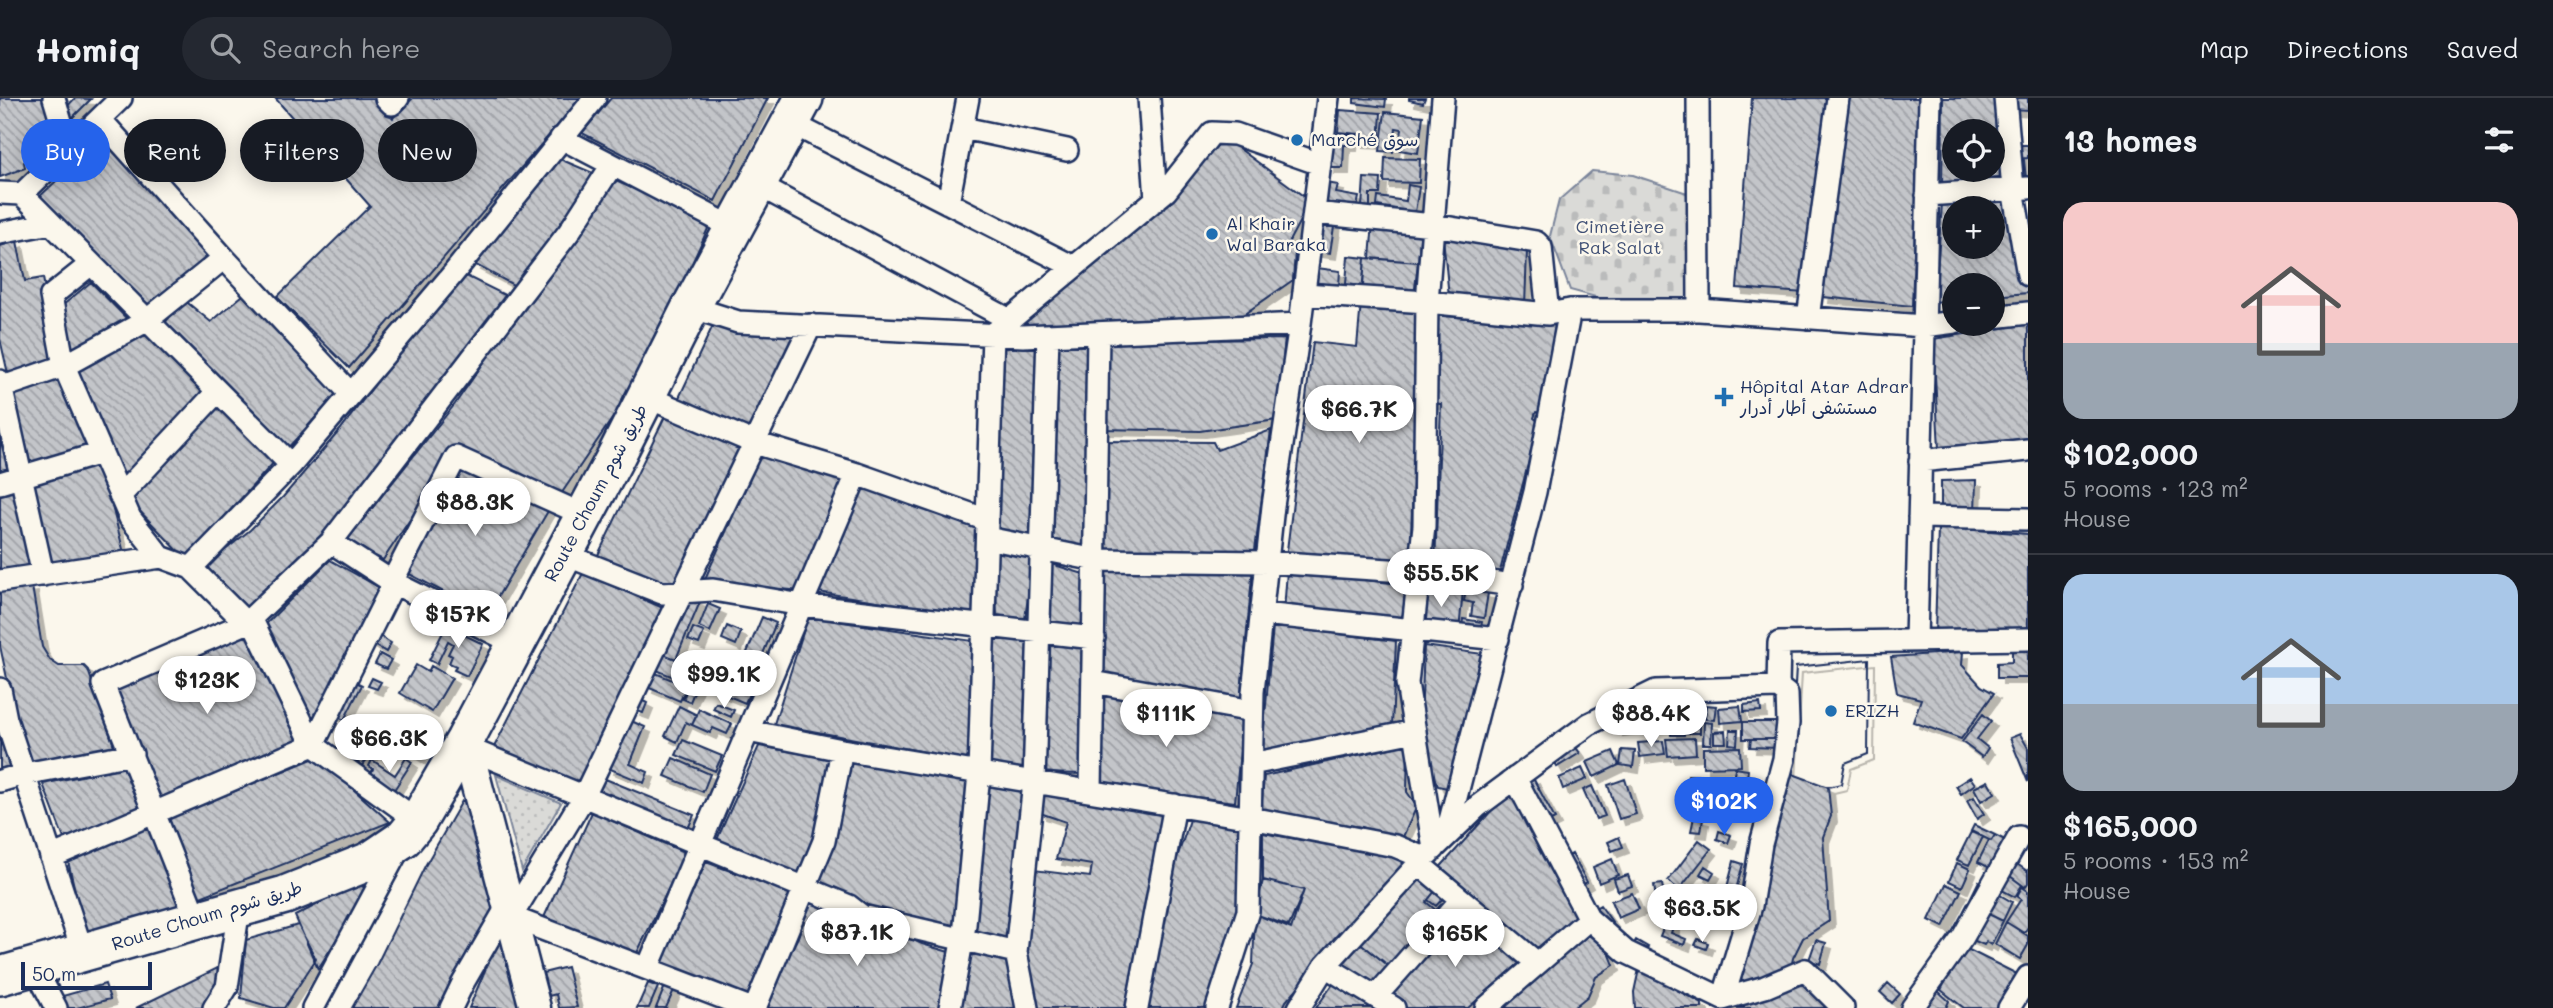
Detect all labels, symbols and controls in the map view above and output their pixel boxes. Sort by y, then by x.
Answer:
search box [182,17,672,80]
text: Homiq [35,27,140,70]
icon: search [206,29,244,67]
text: Search here [262,31,420,65]
text: Map [2200,33,2249,64]
text: Directions [2287,33,2409,64]
text: Saved [2447,33,2518,64]
chip: Buy [21,119,110,182]
chip: Rent [124,119,226,182]
chip: Filters [240,119,364,182]
chip: New [378,119,477,182]
map controls [1942,119,2005,336]
button: locate [1942,119,2005,182]
text: 13 homes [2063,120,2198,160]
icon: filters [2480,121,2518,159]
place label: Marché سوق [1311,127,1418,151]
marker: Marché سوق [1289,132,1305,148]
button: + [1942,196,2005,259]
place label: Al Khair Wal Baraka [1226,211,1327,256]
park label: Cimetière Rak Salat [1576,214,1664,259]
marker: Al Khair Wal Baraka [1204,226,1220,242]
icon: home [2228,248,2354,374]
button: − [1942,273,2005,336]
place label: Hôpital Atar Adrar مستشفى أطار أدرار [1739,374,1909,419]
pin: $66.7K [1302,386,1416,445]
marker: Hôpital Atar Adrar مستشفى أطار أدرار [1714,387,1734,407]
text: $66.7K [1320,393,1398,423]
street label: Route Choum طريق شوم [538,399,655,587]
text: $102,000 [2063,433,2198,473]
text: 5 rooms · 123 m² [2063,473,2248,503]
pin: $88.3K [418,478,532,538]
text: $88.3K [436,486,514,516]
text: House [2063,503,2131,533]
pin: $55.5K [1384,550,1498,609]
text: $55.5K [1403,557,1479,587]
pin: $157K [409,590,507,650]
text: $157K [425,598,491,628]
icon: home [2228,620,2354,746]
pin: $99.1K [667,650,781,710]
pin: $123K [158,656,256,716]
text: $99.1K [687,658,761,688]
text: $123K [174,664,240,694]
pin: $111K [1117,690,1215,749]
pin: $88.4K [1594,690,1708,749]
text: $111K [1136,697,1196,727]
text: $88.4K [1611,697,1691,727]
place label: ERIZH [1845,698,1900,722]
marker: ERIZH [1823,703,1839,719]
pin: $66.3K [332,714,446,774]
text: $66.3K [350,722,428,752]
pin: $102K [1675,778,1773,837]
text: $102K [1690,785,1758,815]
text: $165,000 [2063,805,2198,845]
text: 5 rooms · 153 m² [2063,845,2248,875]
street label: Route Choum طريق شوم [108,875,306,958]
text: House [2063,875,2131,905]
pin: $63.5K [1645,884,1759,944]
text: $63.5K [1663,892,1741,922]
pin: $87.1K [800,908,914,968]
pin: $165K [1406,910,1504,969]
text: $87.1K [820,916,894,946]
text: $165K [1422,917,1488,947]
scale bar [21,959,152,991]
text: 50 m [32,961,76,986]

